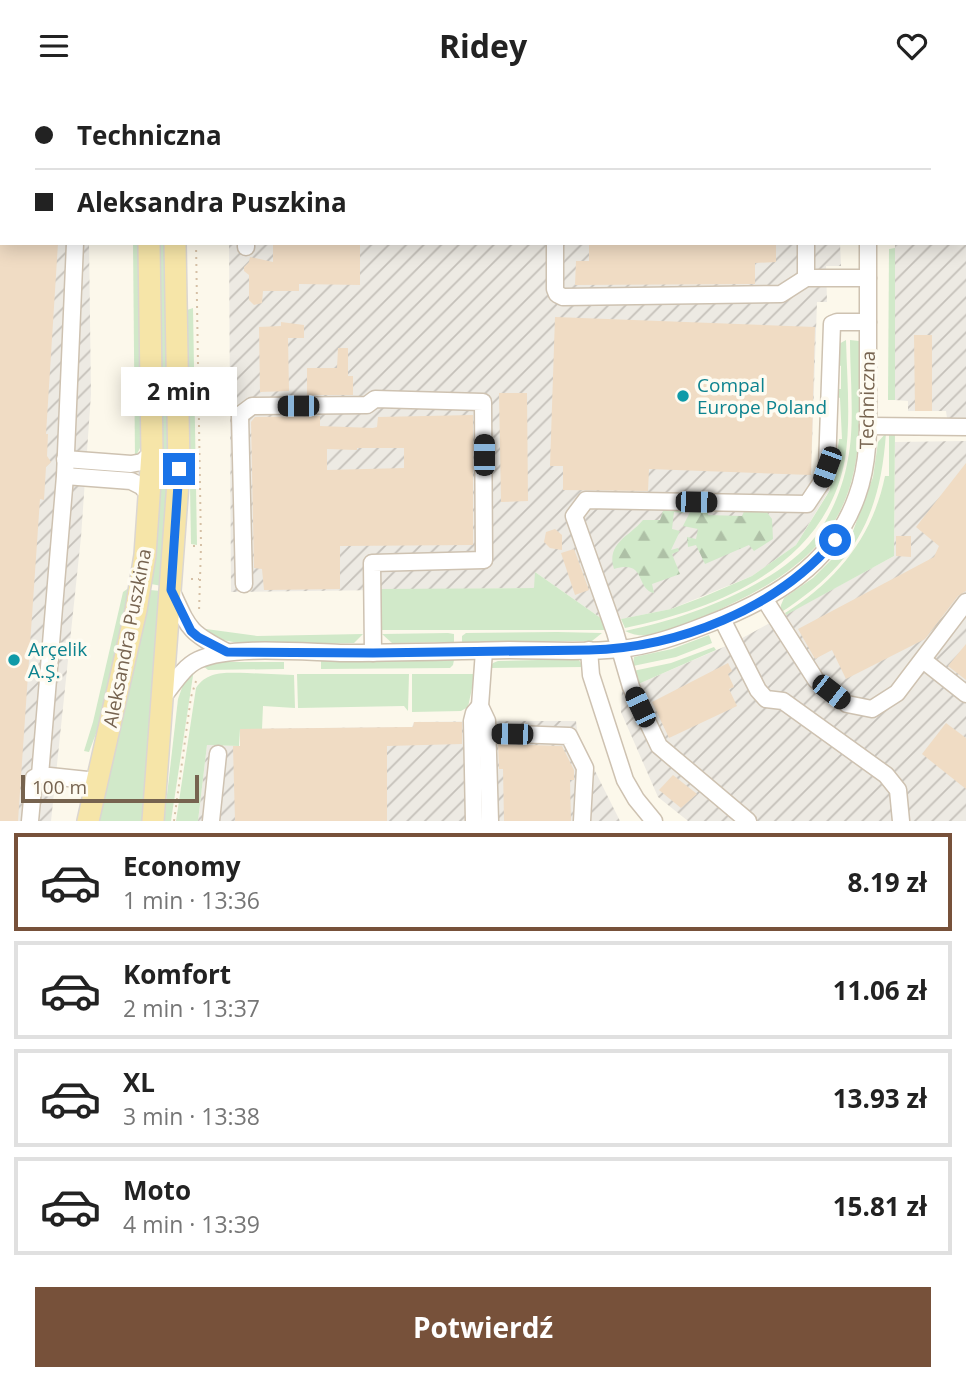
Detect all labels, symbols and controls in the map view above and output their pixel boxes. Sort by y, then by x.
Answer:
text: Ridey [439,24,527,67]
icon: menu [35,27,73,65]
icon: heart [893,27,931,65]
text: Techniczna [77,117,222,153]
text: Aleksandra Puszkina [77,184,347,220]
street label: Techniczna [853,350,881,450]
callout: 2 min [121,367,237,417]
place label: Compal Europe Poland [697,372,827,420]
text: 2 min [147,375,211,407]
marker: Compal Europe Poland [675,388,691,404]
car [278,396,320,417]
car [474,434,495,476]
car [810,444,845,490]
route end [163,453,195,485]
car [675,491,718,513]
route start [819,524,851,556]
street label: Aleksandra Puszkina [97,546,157,730]
place label: Arçelik A.Ş. [28,636,87,684]
marker: Arçelik A.Ş. [6,652,22,668]
car [808,671,855,713]
car [622,684,659,730]
car [491,723,534,745]
scale bar [21,772,200,804]
text: 100 m [32,774,87,800]
text: Economy [123,848,241,884]
icon: car [39,851,102,914]
text: 8.19 zł [848,864,927,900]
text: 1 min · 13:36 [123,884,260,916]
text: Komfort [123,956,231,992]
icon: car [39,959,102,1022]
text: 11.06 zł [833,972,927,1008]
text: 2 min · 13:37 [123,992,260,1024]
text: XL [123,1064,155,1100]
icon: car [39,1067,102,1130]
text: 13.93 zł [833,1080,927,1116]
text: 3 min · 13:38 [123,1100,260,1132]
text: Moto [123,1172,191,1208]
icon: car [39,1175,102,1238]
text: 15.81 zł [833,1188,927,1224]
text: 4 min · 13:39 [123,1208,260,1240]
button: Potwierdź [35,1287,931,1367]

